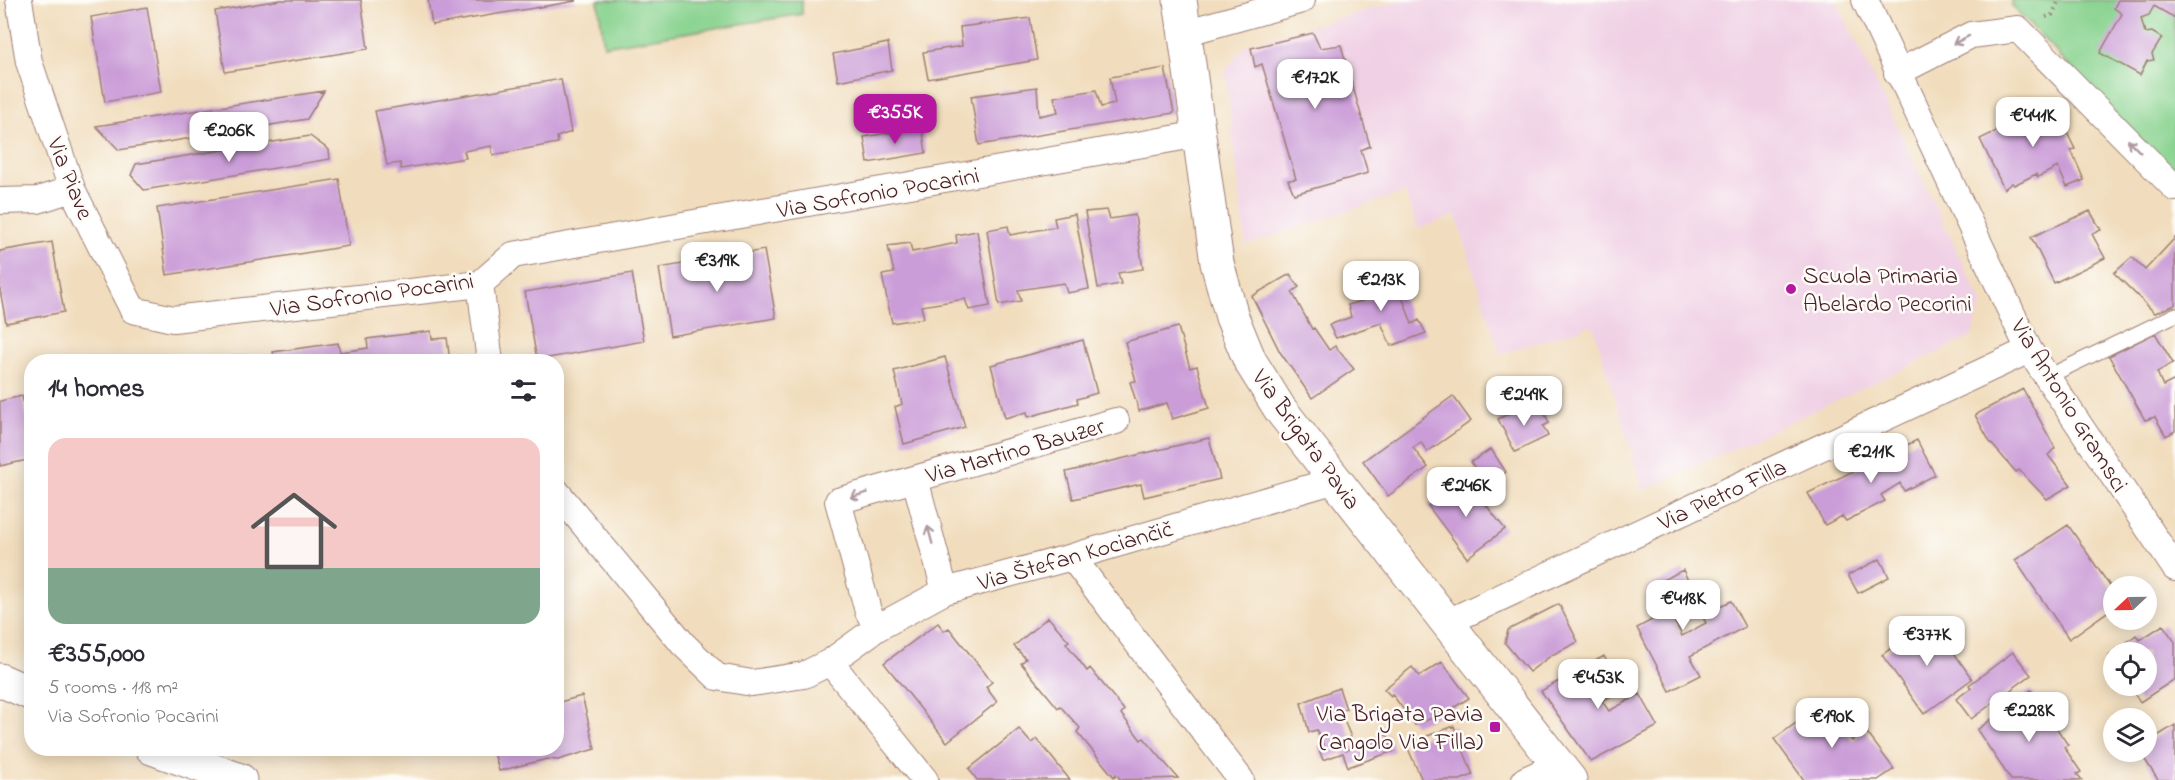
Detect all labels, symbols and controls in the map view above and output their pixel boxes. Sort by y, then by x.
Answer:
one-way arrow [1952,35,1970,47]
pin: €172K [1273,59,1357,110]
text: €172K [1291,64,1339,93]
pin: €355K [853,94,937,145]
pin: €441K [1991,97,2075,148]
text: €355K [868,99,922,128]
text: €441K [2010,102,2056,131]
pin: €206K [187,112,271,163]
text: €206K [203,117,255,146]
street label: Via Piave [36,131,101,226]
one-way arrow [2126,139,2141,154]
street label: Via Sofronio Pocarini [773,159,982,230]
pin: €319K [675,242,759,293]
text: €319K [695,247,739,276]
place label: Scuola Primaria Abelardo Pecorini [1803,260,1972,323]
pin: €213K [1339,261,1423,312]
street label: Via Sofronio Pocarini [267,265,476,328]
text: €213K [1357,266,1405,295]
marker: Scuola Primaria Abelardo Pecorini [1784,282,1798,296]
street label: Via Antonio Gramsci [2000,312,2135,500]
street label: Via Brigata Pavia [1241,362,1368,518]
text: 14 homes [48,371,144,409]
icon: filters [507,374,540,407]
pin: €249K [1482,376,1566,427]
text: €249K [1500,381,1548,410]
street label: Via Martino Bauzer [921,410,1110,495]
pin: €211K [1829,433,1913,484]
text: €211K [1848,438,1894,467]
street label: Via Pietro Filla [1652,451,1793,542]
pin: €246K [1424,467,1508,518]
text: €246K [1441,472,1491,501]
icon: home [240,477,348,585]
one-way arrow [850,490,869,501]
street label: Via Štefan Kociančič [973,513,1178,602]
one-way arrow [924,525,935,544]
north arrow [2103,576,2157,630]
map controls [2103,576,2157,762]
pin: €418K [1641,580,1725,631]
text: €418K [1660,585,1706,614]
pin: €377K [1885,616,1969,667]
text: €377K [1903,621,1951,650]
text: €355,000 [48,636,145,674]
button: locate [2103,642,2157,696]
pin: €453K [1556,659,1640,710]
text: €453K [1572,664,1624,693]
text: 5 rooms · 118 m² [48,674,178,703]
pin: €228K [1987,692,2071,743]
text: €228K [2003,697,2055,726]
place label: Via Brigata Pavia (angolo Via Filla) [1316,698,1483,761]
pin: €190K [1790,698,1874,749]
text: Via Sofronio Pocarini [48,703,219,732]
text: €190K [1810,703,1854,732]
button: layers [2103,708,2157,762]
marker: Via Brigata Pavia (angolo Via Filla) [1488,720,1502,734]

